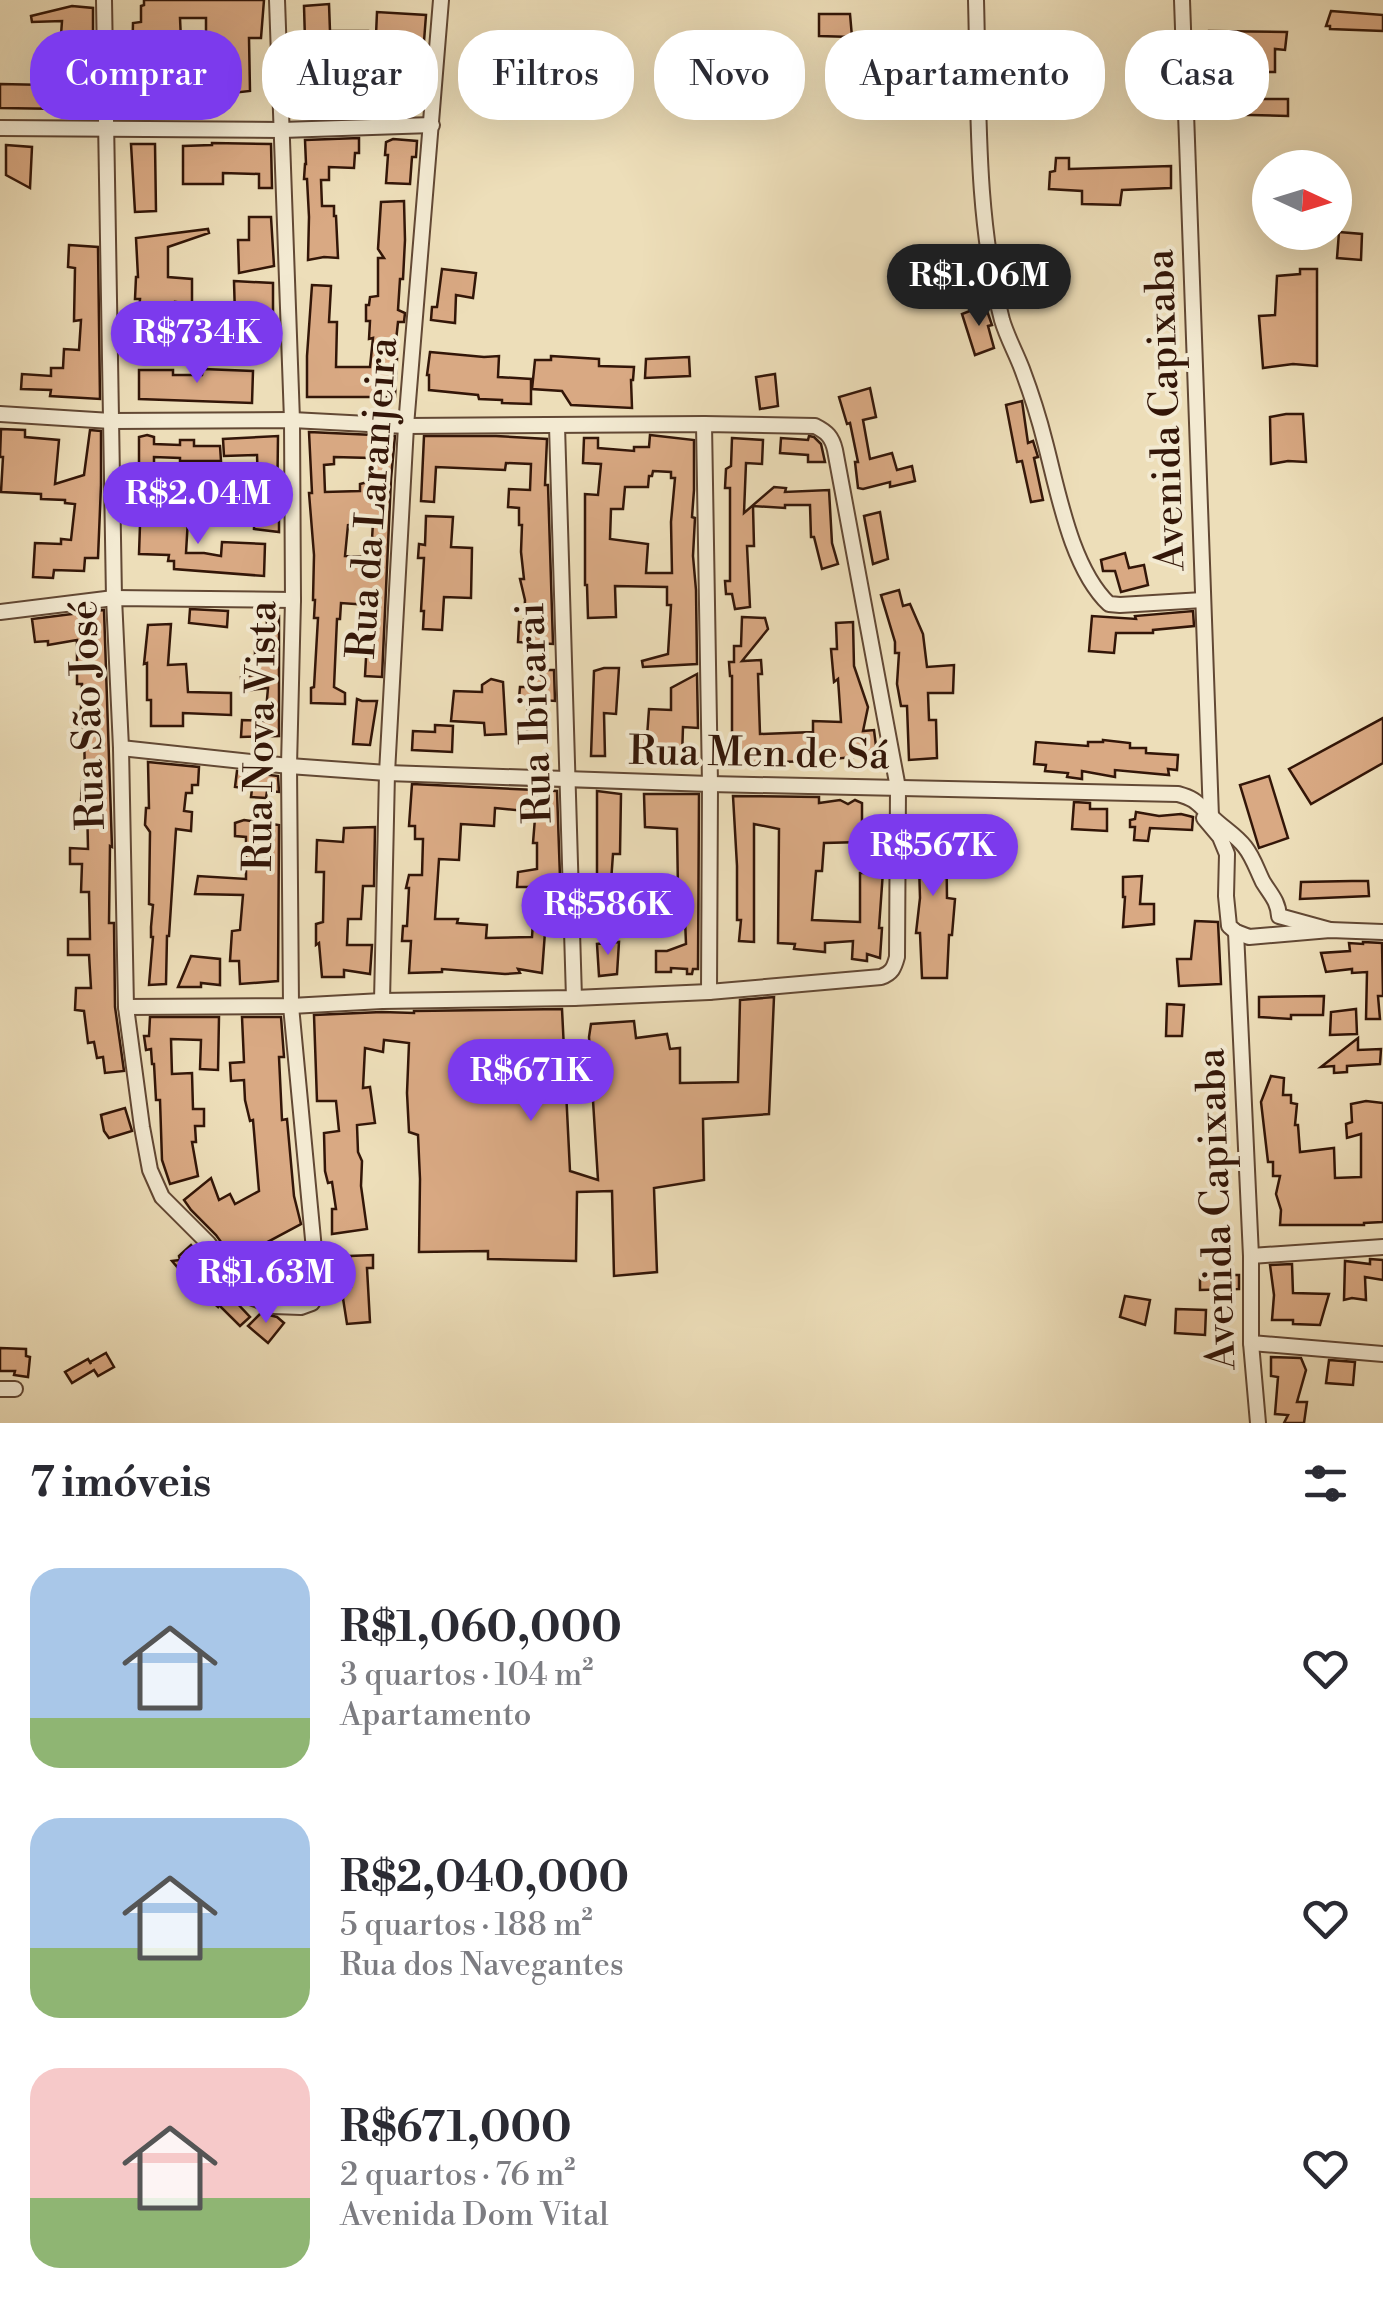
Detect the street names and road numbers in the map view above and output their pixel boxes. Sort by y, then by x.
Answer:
street label: Avenida Capixaba [1135,248,1197,573]
street label: Rua da Laranjeira [337,335,410,661]
street label: Rua São José [59,599,117,831]
street label: Rua Nova Vista [234,600,288,872]
street label: Rua Ibicarai [506,602,564,824]
street label: Rua Men de Sá [628,727,891,781]
street label: Avenida Capixaba [1186,1047,1248,1372]

